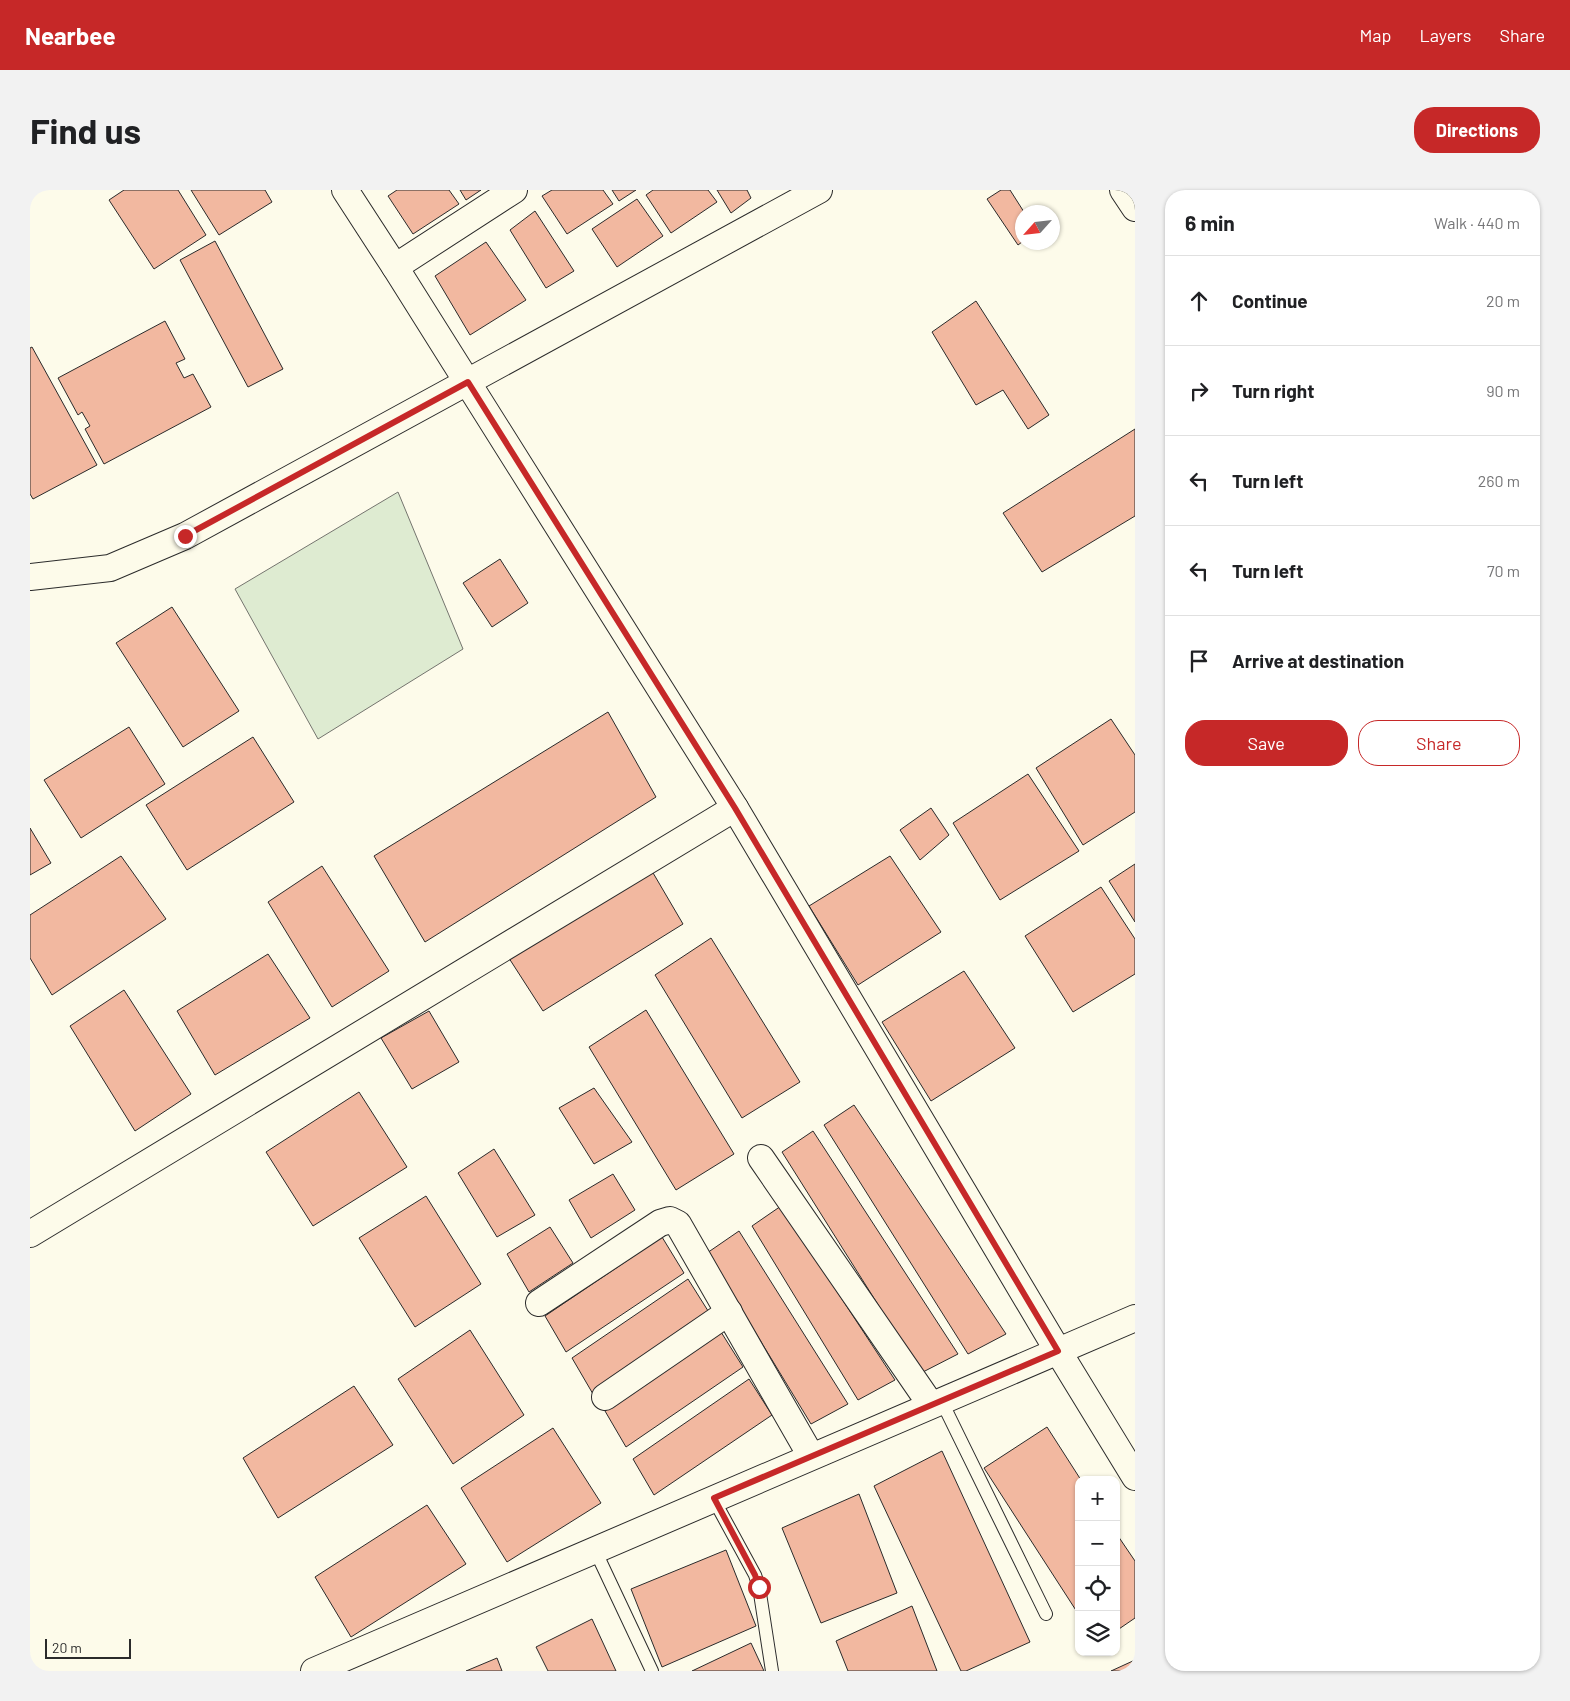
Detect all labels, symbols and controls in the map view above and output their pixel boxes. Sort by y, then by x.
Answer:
text: Nearbee [25,21,116,50]
text: Map [1359,24,1391,46]
text: Layers [1419,24,1472,46]
text: Share [1500,24,1545,46]
button: Directions [1414,107,1540,153]
text: Find us [30,109,141,151]
north arrow [1015,205,1060,250]
text: 6 min [1185,210,1235,235]
text: Walk · 440 m [1434,213,1520,232]
icon: ahead [1185,287,1213,315]
text: Continue [1232,289,1308,312]
text: 20 m [1486,291,1520,310]
icon: right [1185,377,1213,405]
text: Turn right [1232,379,1314,402]
text: 90 m [1486,381,1520,400]
icon: left [1185,467,1213,495]
text: Turn left [1232,469,1303,492]
text: 260 m [1478,471,1520,490]
route end [174,525,197,548]
icon: left [1185,557,1213,585]
text: Turn left [1232,559,1303,582]
text: 70 m [1487,561,1520,580]
icon: arrive [1185,647,1213,675]
text: Arrive at destination [1232,649,1404,672]
button: Save [1185,720,1348,766]
button: Share [1358,720,1520,766]
map controls [1075,1476,1120,1656]
button: + [1075,1476,1120,1521]
button: − [1075,1521,1120,1566]
button: locate [1075,1566,1120,1611]
route start [748,1576,771,1599]
button: layers [1075,1611,1120,1656]
scale bar [45,1636,131,1659]
text: 20 m [52,1639,82,1656]

